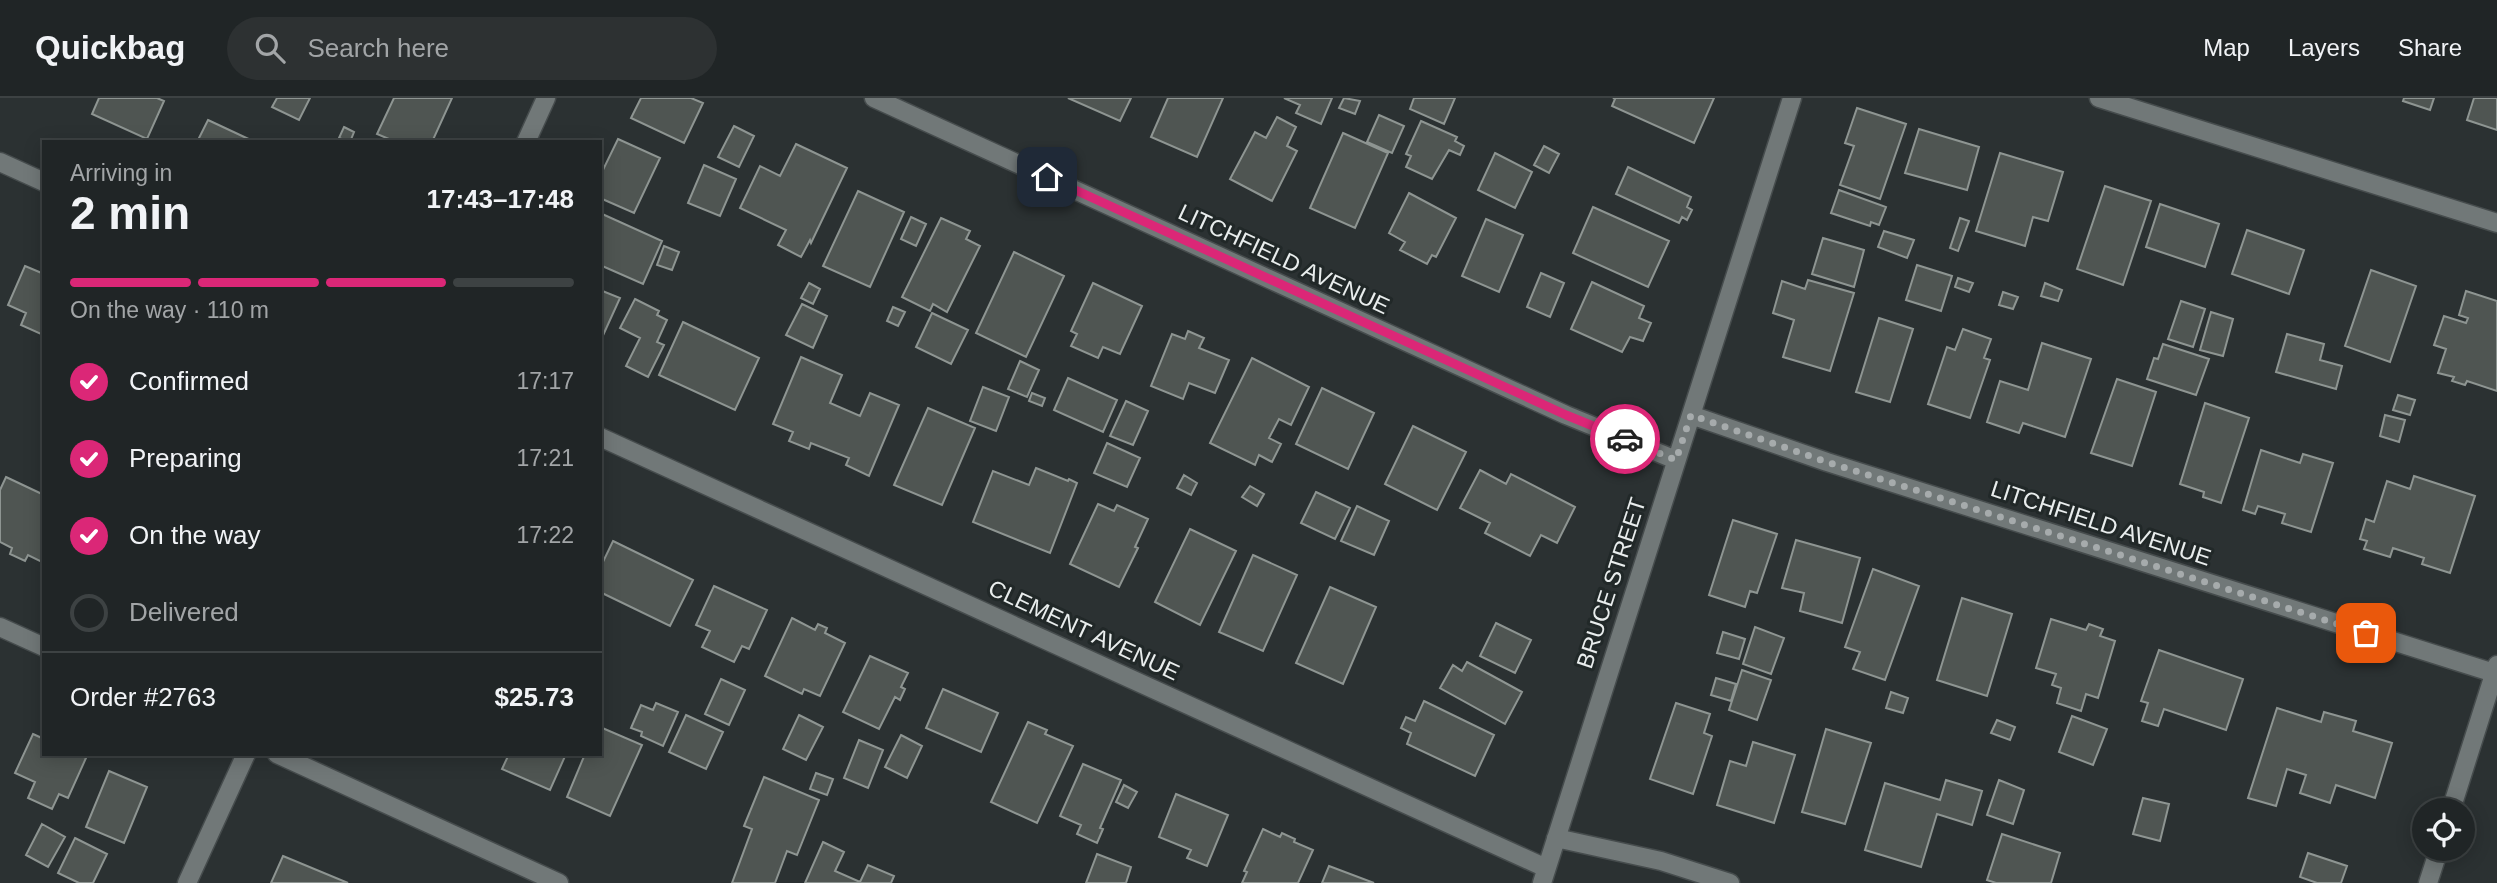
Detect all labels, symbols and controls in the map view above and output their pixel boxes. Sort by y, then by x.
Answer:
search box [227,17,717,80]
text: Quickbag [35,29,185,66]
icon: search [251,29,289,67]
text: Search here [307,33,449,63]
text: Map [2203,34,2250,61]
text: Layers [2288,34,2360,61]
text: Share [2398,34,2462,61]
pin [1017,147,1077,207]
icon: home [1028,158,1066,196]
text: Arriving in [70,160,172,186]
text: 17:43–17:48 [427,184,574,214]
text: 2 min [70,187,190,239]
street label: LITCHFIELD AVENUE [1174,199,1394,319]
text: On the way · 110 m [70,297,269,323]
icon: check [70,363,108,401]
text: Confirmed [129,366,249,396]
text: 17:17 [516,368,574,394]
courier [1590,404,1660,474]
icon: car [1606,420,1644,458]
icon: check [70,440,108,478]
text: Preparing [129,443,242,473]
text: 17:21 [516,445,574,471]
street label: LITCHFIELD AVENUE [1988,475,2214,571]
street label: BRUCE STREET [1571,495,1651,671]
icon: check [70,517,108,555]
text: On the way [129,520,261,550]
text: 17:22 [516,522,574,548]
street label: CLEMENT AVENUE [984,574,1184,686]
text: Delivered [129,597,239,627]
pin [2336,603,2396,663]
icon: bag [2347,614,2385,652]
text: Order #2763 [70,682,216,712]
text: $25.73 [494,682,574,712]
map controls [2412,798,2475,861]
button: locate [2412,798,2475,861]

